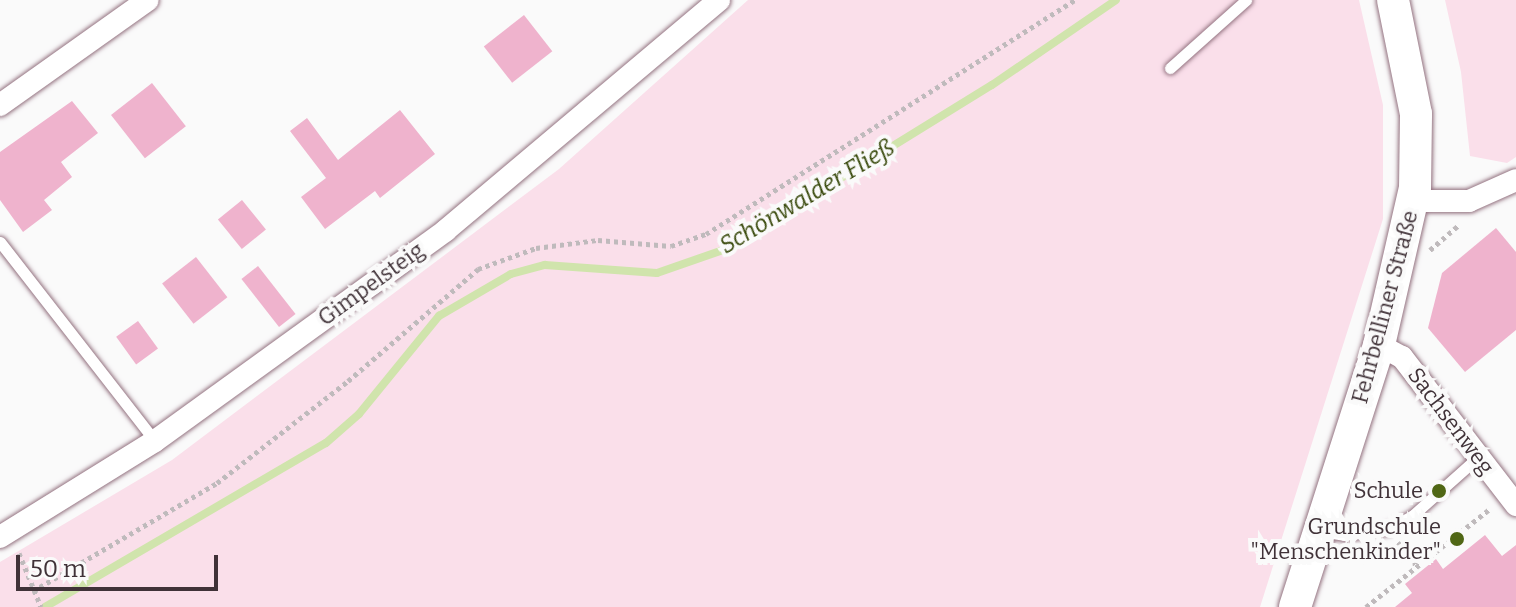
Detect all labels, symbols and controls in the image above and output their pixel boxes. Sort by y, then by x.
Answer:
water label: Schönwalder Fließ [715,134,899,260]
street label: Fehrbelliner Straße [1347,208,1423,406]
street label: Gimpelsteig [313,237,429,331]
street label: Sachsenweg [1402,362,1500,480]
place label: Schule [1354,478,1423,504]
marker: Schule [1430,482,1448,500]
place label: Grundschule "Menschenkinder" [1250,513,1441,564]
marker: Grundschule "Menschenkinder" [1448,530,1466,548]
scale bar [20,539,222,589]
text: 50 m [30,555,86,583]

